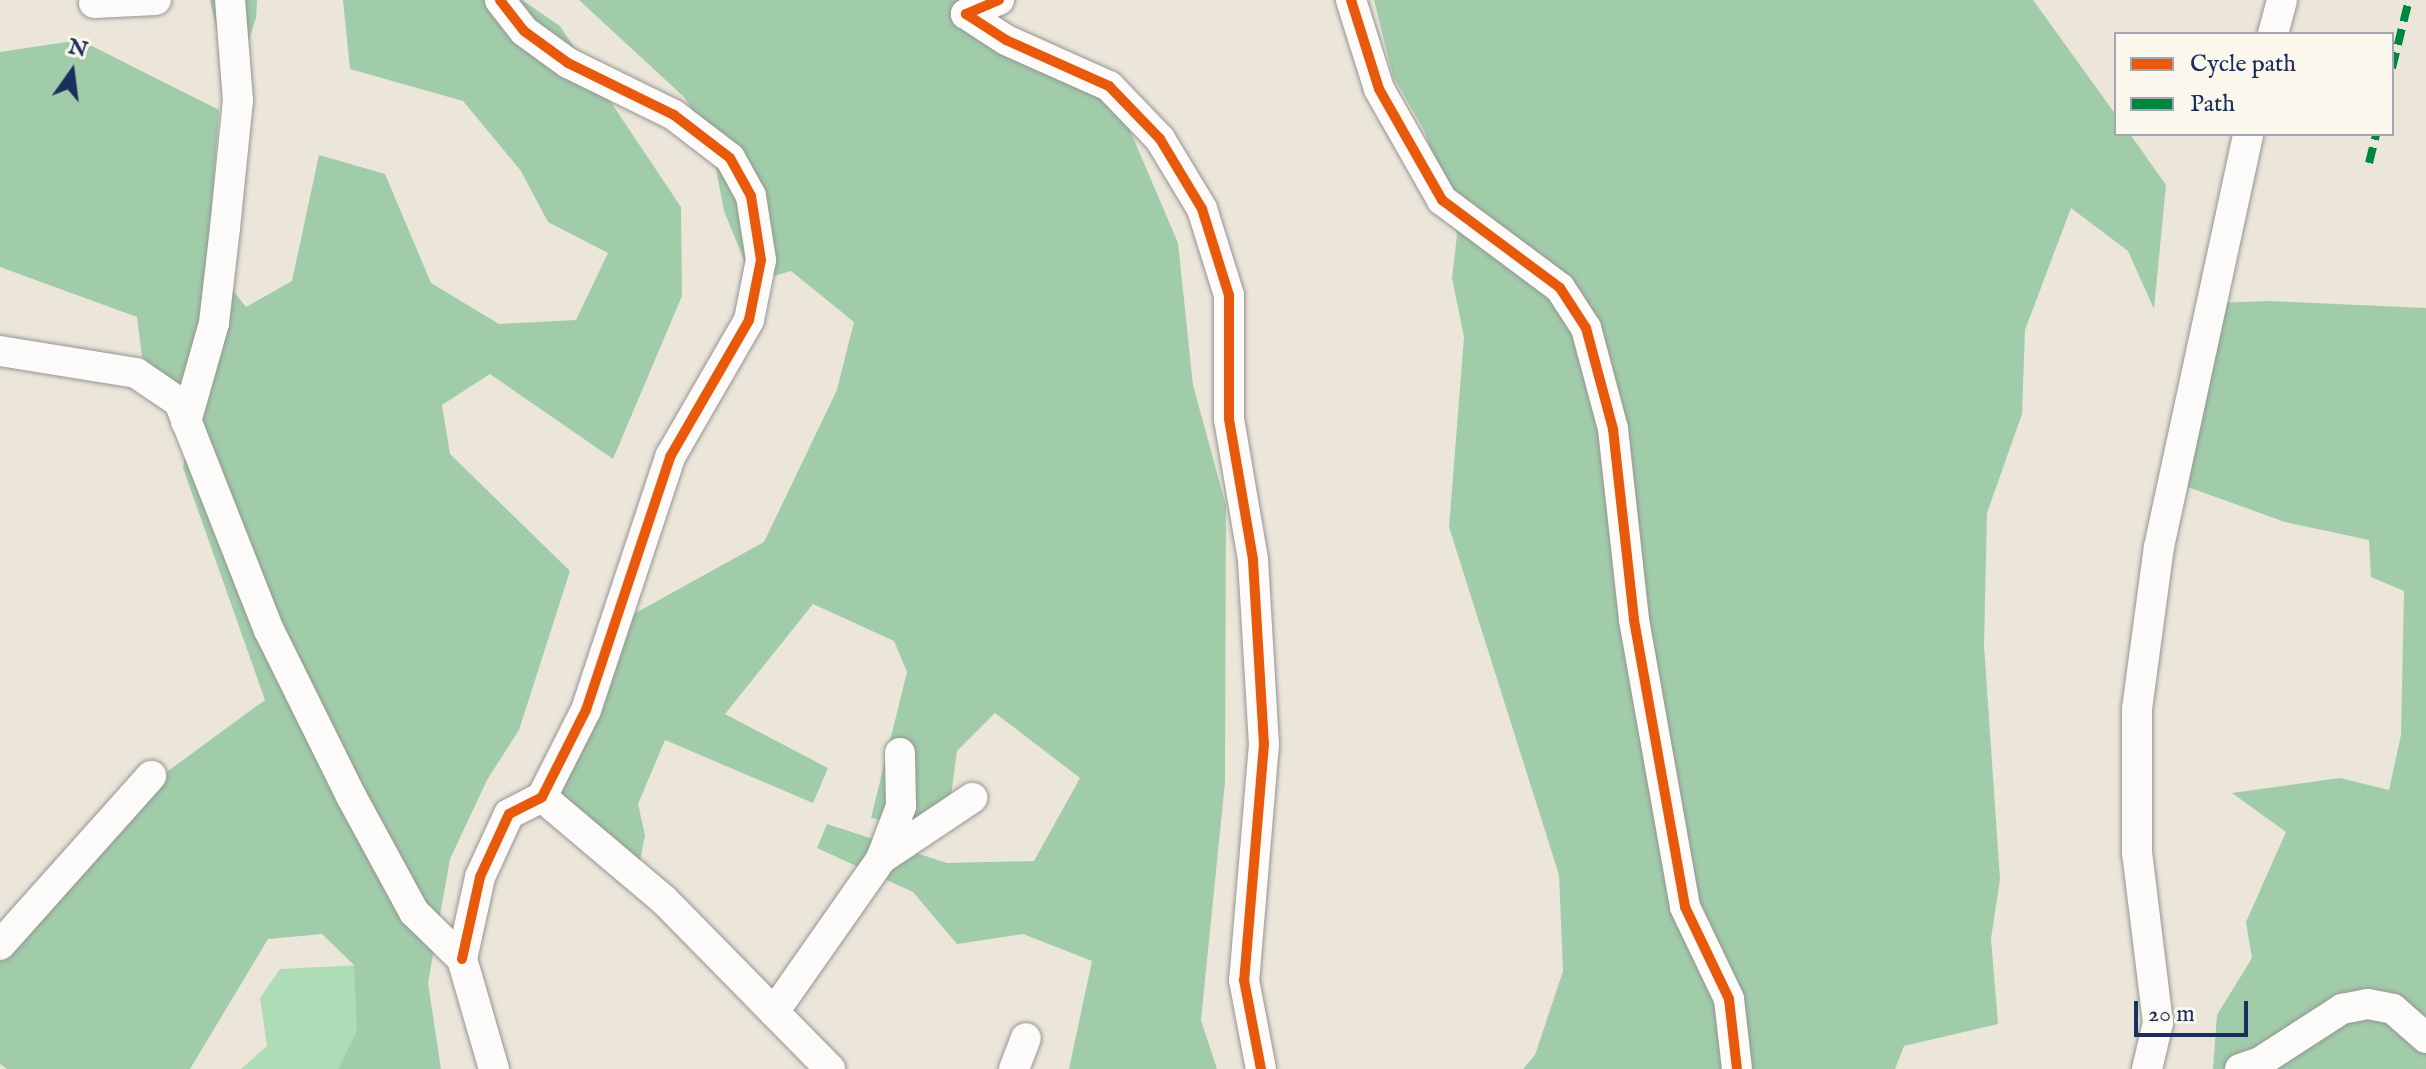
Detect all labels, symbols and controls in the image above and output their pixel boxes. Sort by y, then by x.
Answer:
north arrow [32,32,112,112]
legend [2114,32,2394,136]
text: N [65,33,90,65]
text: Cycle path [2190,49,2296,80]
text: Path [2190,89,2235,120]
scale bar [2138,985,2252,1035]
text: 20 m [2148,999,2195,1030]

